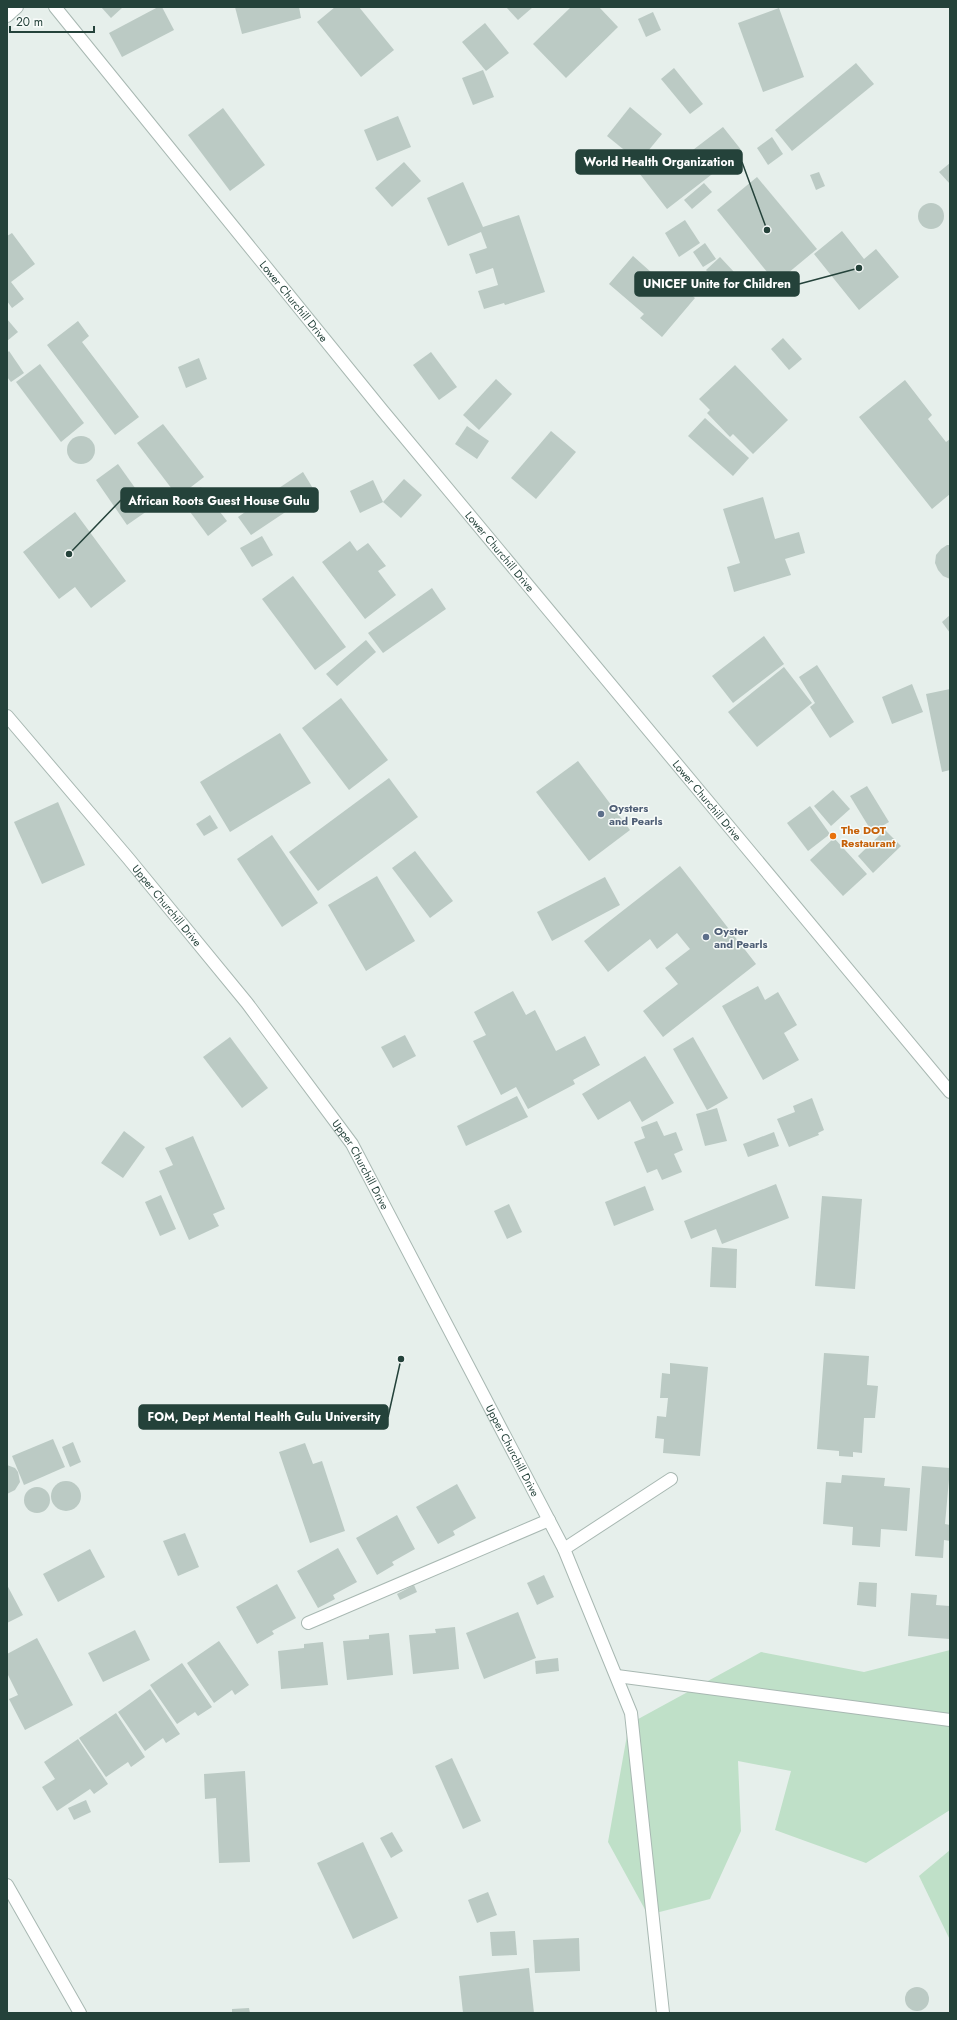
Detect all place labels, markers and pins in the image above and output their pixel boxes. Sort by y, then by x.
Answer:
callout: World Health Organization [576,150,742,174]
callout: UNICEF Unite for Children [635,272,799,296]
callout: African Roots Guest House Gulu [121,488,318,512]
place label: Oysters and Pearls [609,800,663,829]
marker: Oysters and Pearls [596,809,606,819]
place label: The DOT Restaurant [841,822,896,851]
marker: The DOT Restaurant [828,831,838,841]
place label: Oyster and Pearls [714,923,768,952]
marker: Oyster and Pearls [701,932,711,942]
callout: FOM, Dept Mental Health Gulu University [139,1405,388,1429]

